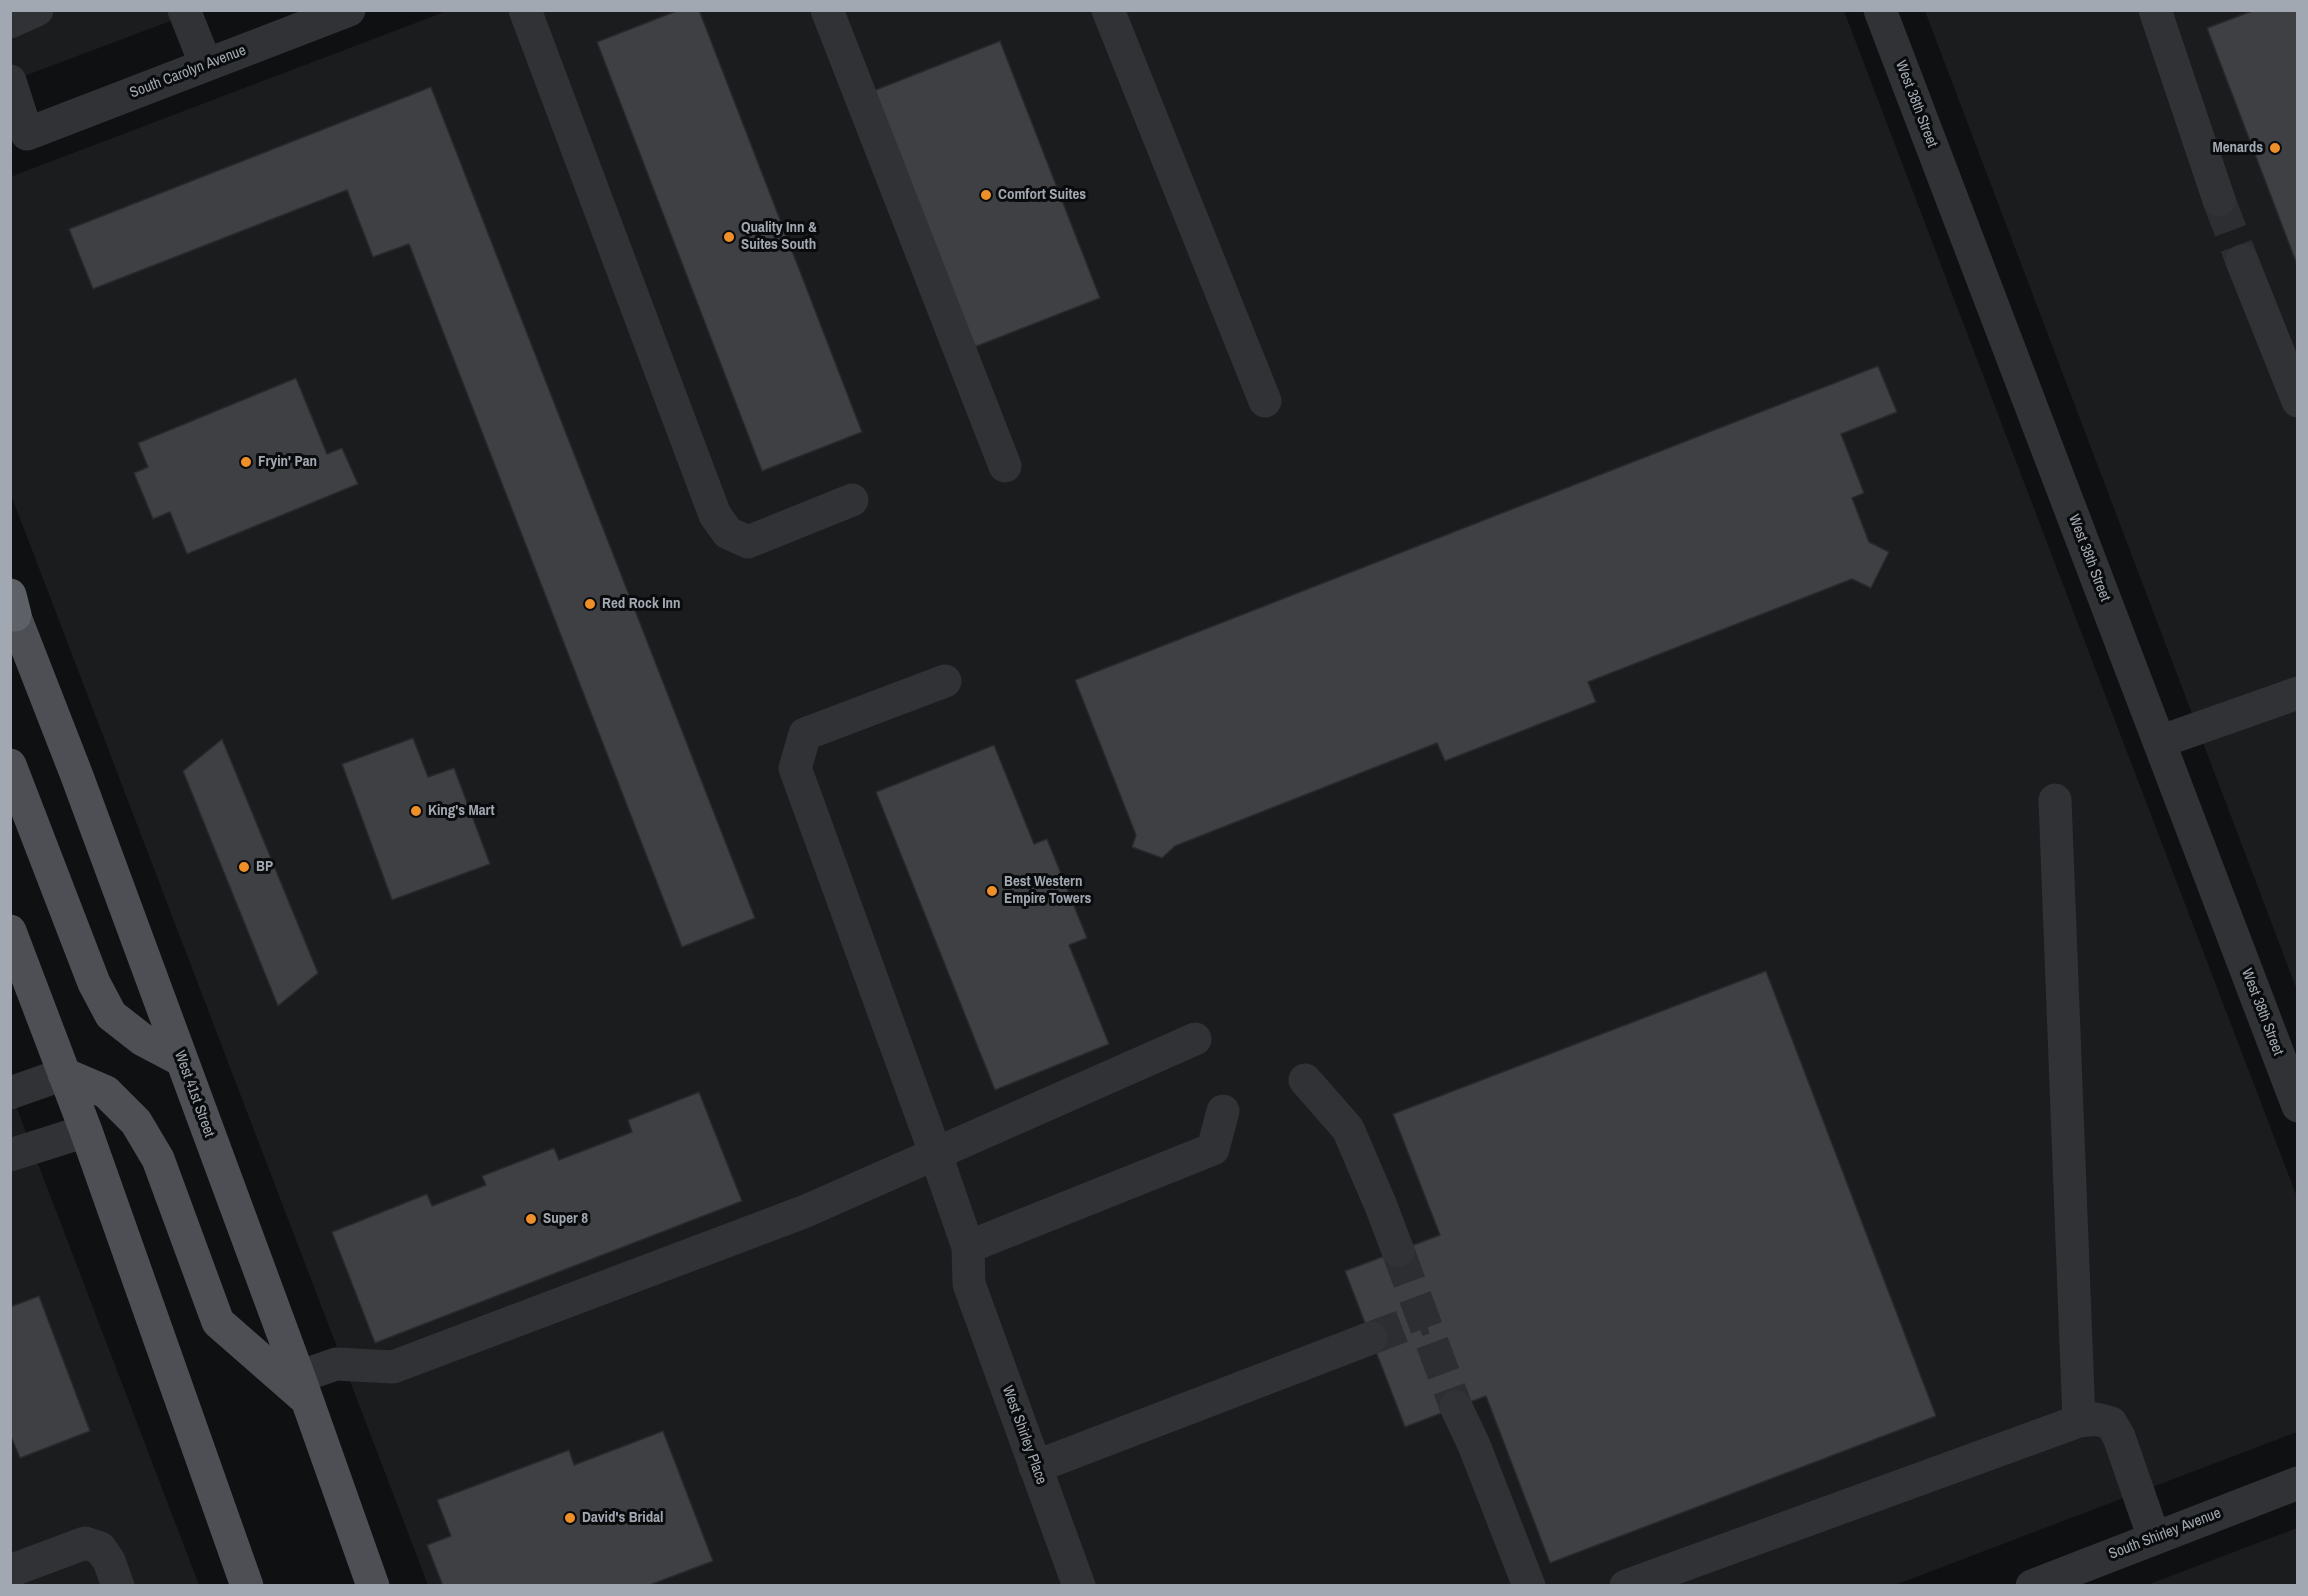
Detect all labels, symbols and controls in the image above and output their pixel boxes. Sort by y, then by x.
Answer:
street label: South Carolyn Avenue [127,42,249,102]
street label: West 38th Street [1891,58,1941,150]
place label: Menards [2212,139,2263,157]
marker: Menards [2268,141,2282,155]
place label: Comfort Suites [998,186,1086,204]
marker: Comfort Suites [979,188,993,202]
place label: Quality Inn & Suites South [741,219,817,254]
marker: Quality Inn & Suites South [722,230,736,244]
place label: Fryin' Pan [258,453,317,471]
marker: Fryin' Pan [239,455,253,469]
street label: West 38th Street [2064,512,2114,604]
place label: Red Rock Inn [602,595,681,613]
marker: Red Rock Inn [583,597,597,611]
place label: King's Mart [428,802,494,820]
marker: King's Mart [409,804,423,818]
place label: BP [256,858,273,876]
marker: BP [237,860,251,874]
place label: Best Western Empire Towers [1004,873,1091,908]
marker: Best Western Empire Towers [985,884,999,898]
street label: West 38th Street [2237,966,2287,1058]
street label: West 41st Street [170,1048,218,1140]
place label: Super 8 [543,1210,588,1228]
marker: Super 8 [524,1212,538,1226]
street label: West Shirley Place [998,1383,1050,1487]
street label: South Shirley Avenue [2106,1504,2224,1564]
place label: David's Bridal [582,1509,664,1527]
marker: David's Bridal [563,1511,577,1525]

